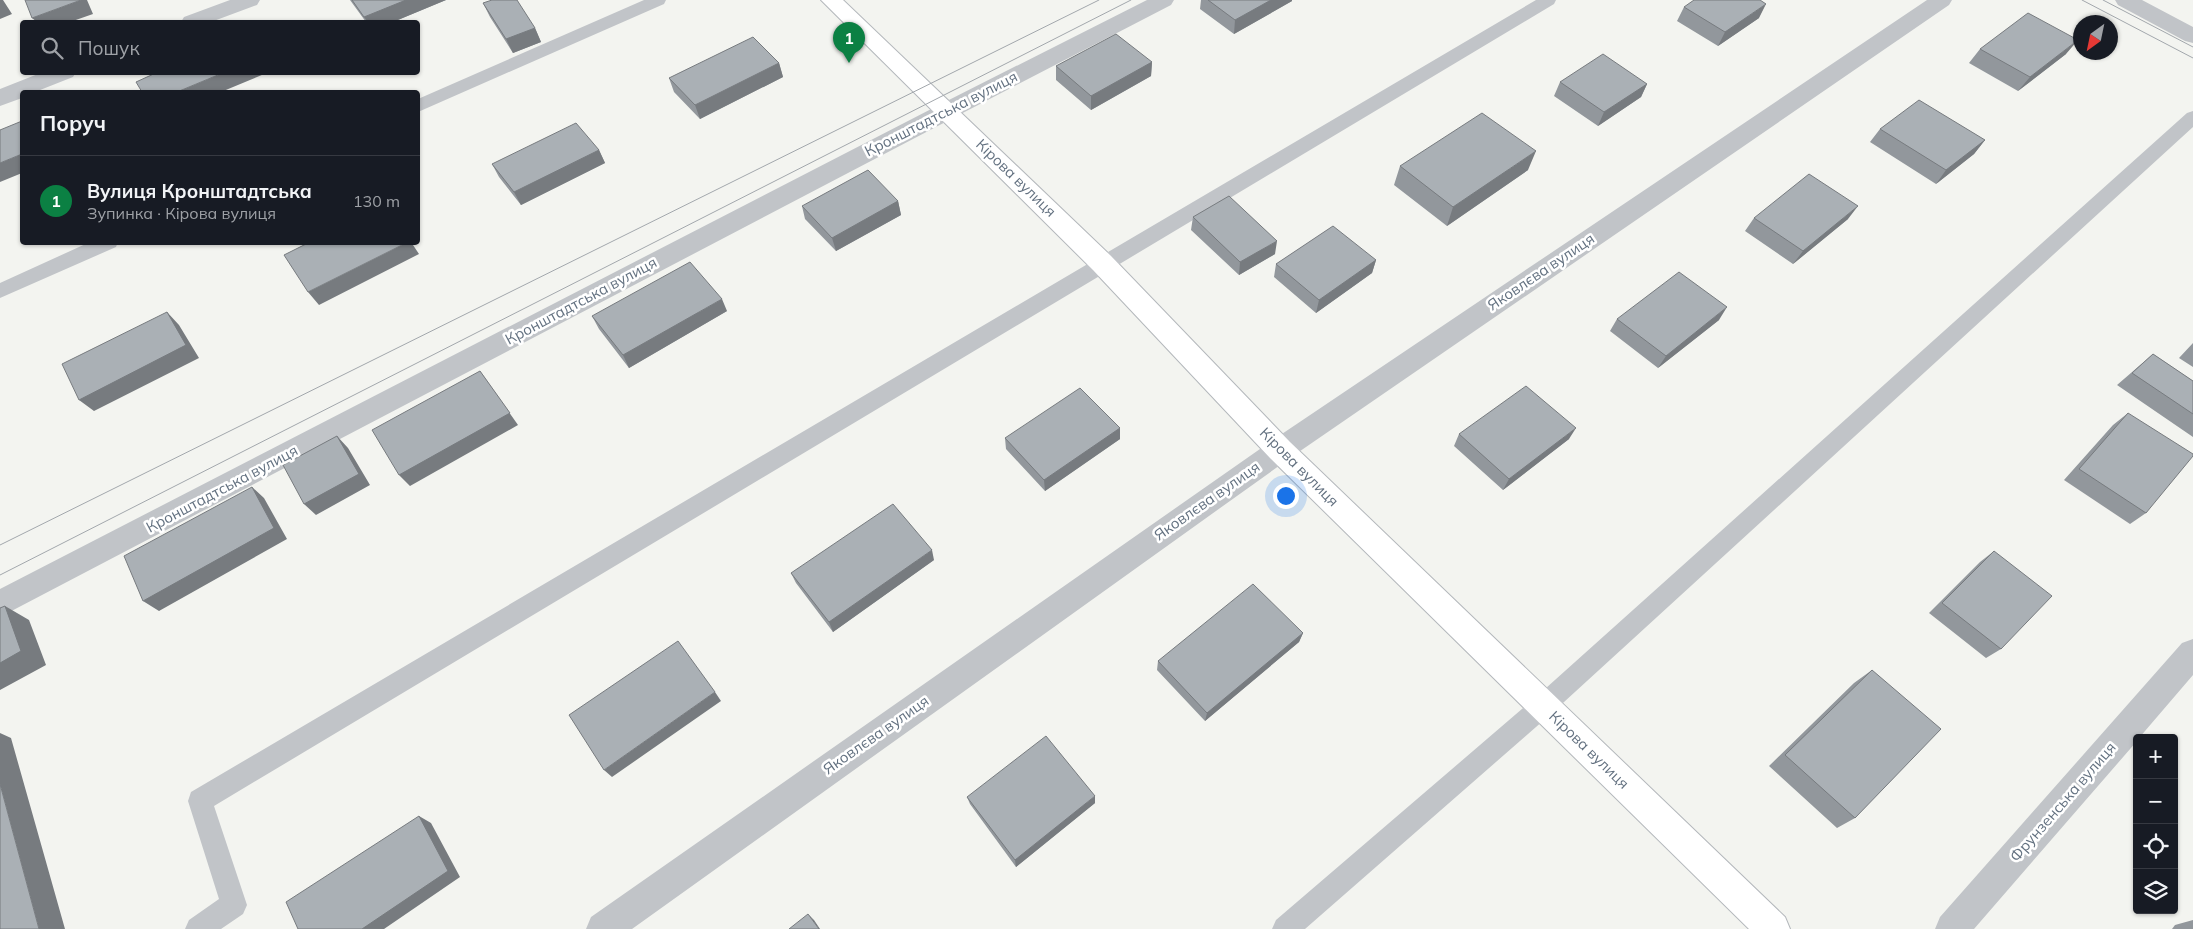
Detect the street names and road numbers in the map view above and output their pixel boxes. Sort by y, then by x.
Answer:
street label: Кронштадтська вулиця [861,67,1020,160]
street label: Кірова вулиця [972,135,1060,221]
street label: Яковлєва вулиця [1484,229,1598,314]
street label: Кронштадтська вулиця [502,253,660,349]
street label: Кірова вулиця [1256,423,1343,510]
street label: Кронштадтська вулиця [143,441,301,537]
street label: Яковлєва вулиця [1150,457,1263,544]
street label: Яковлєва вулиця [819,691,932,778]
street label: Кірова вулиця [1545,707,1633,793]
street label: Фрунзенська вулиця [2006,738,2120,865]

